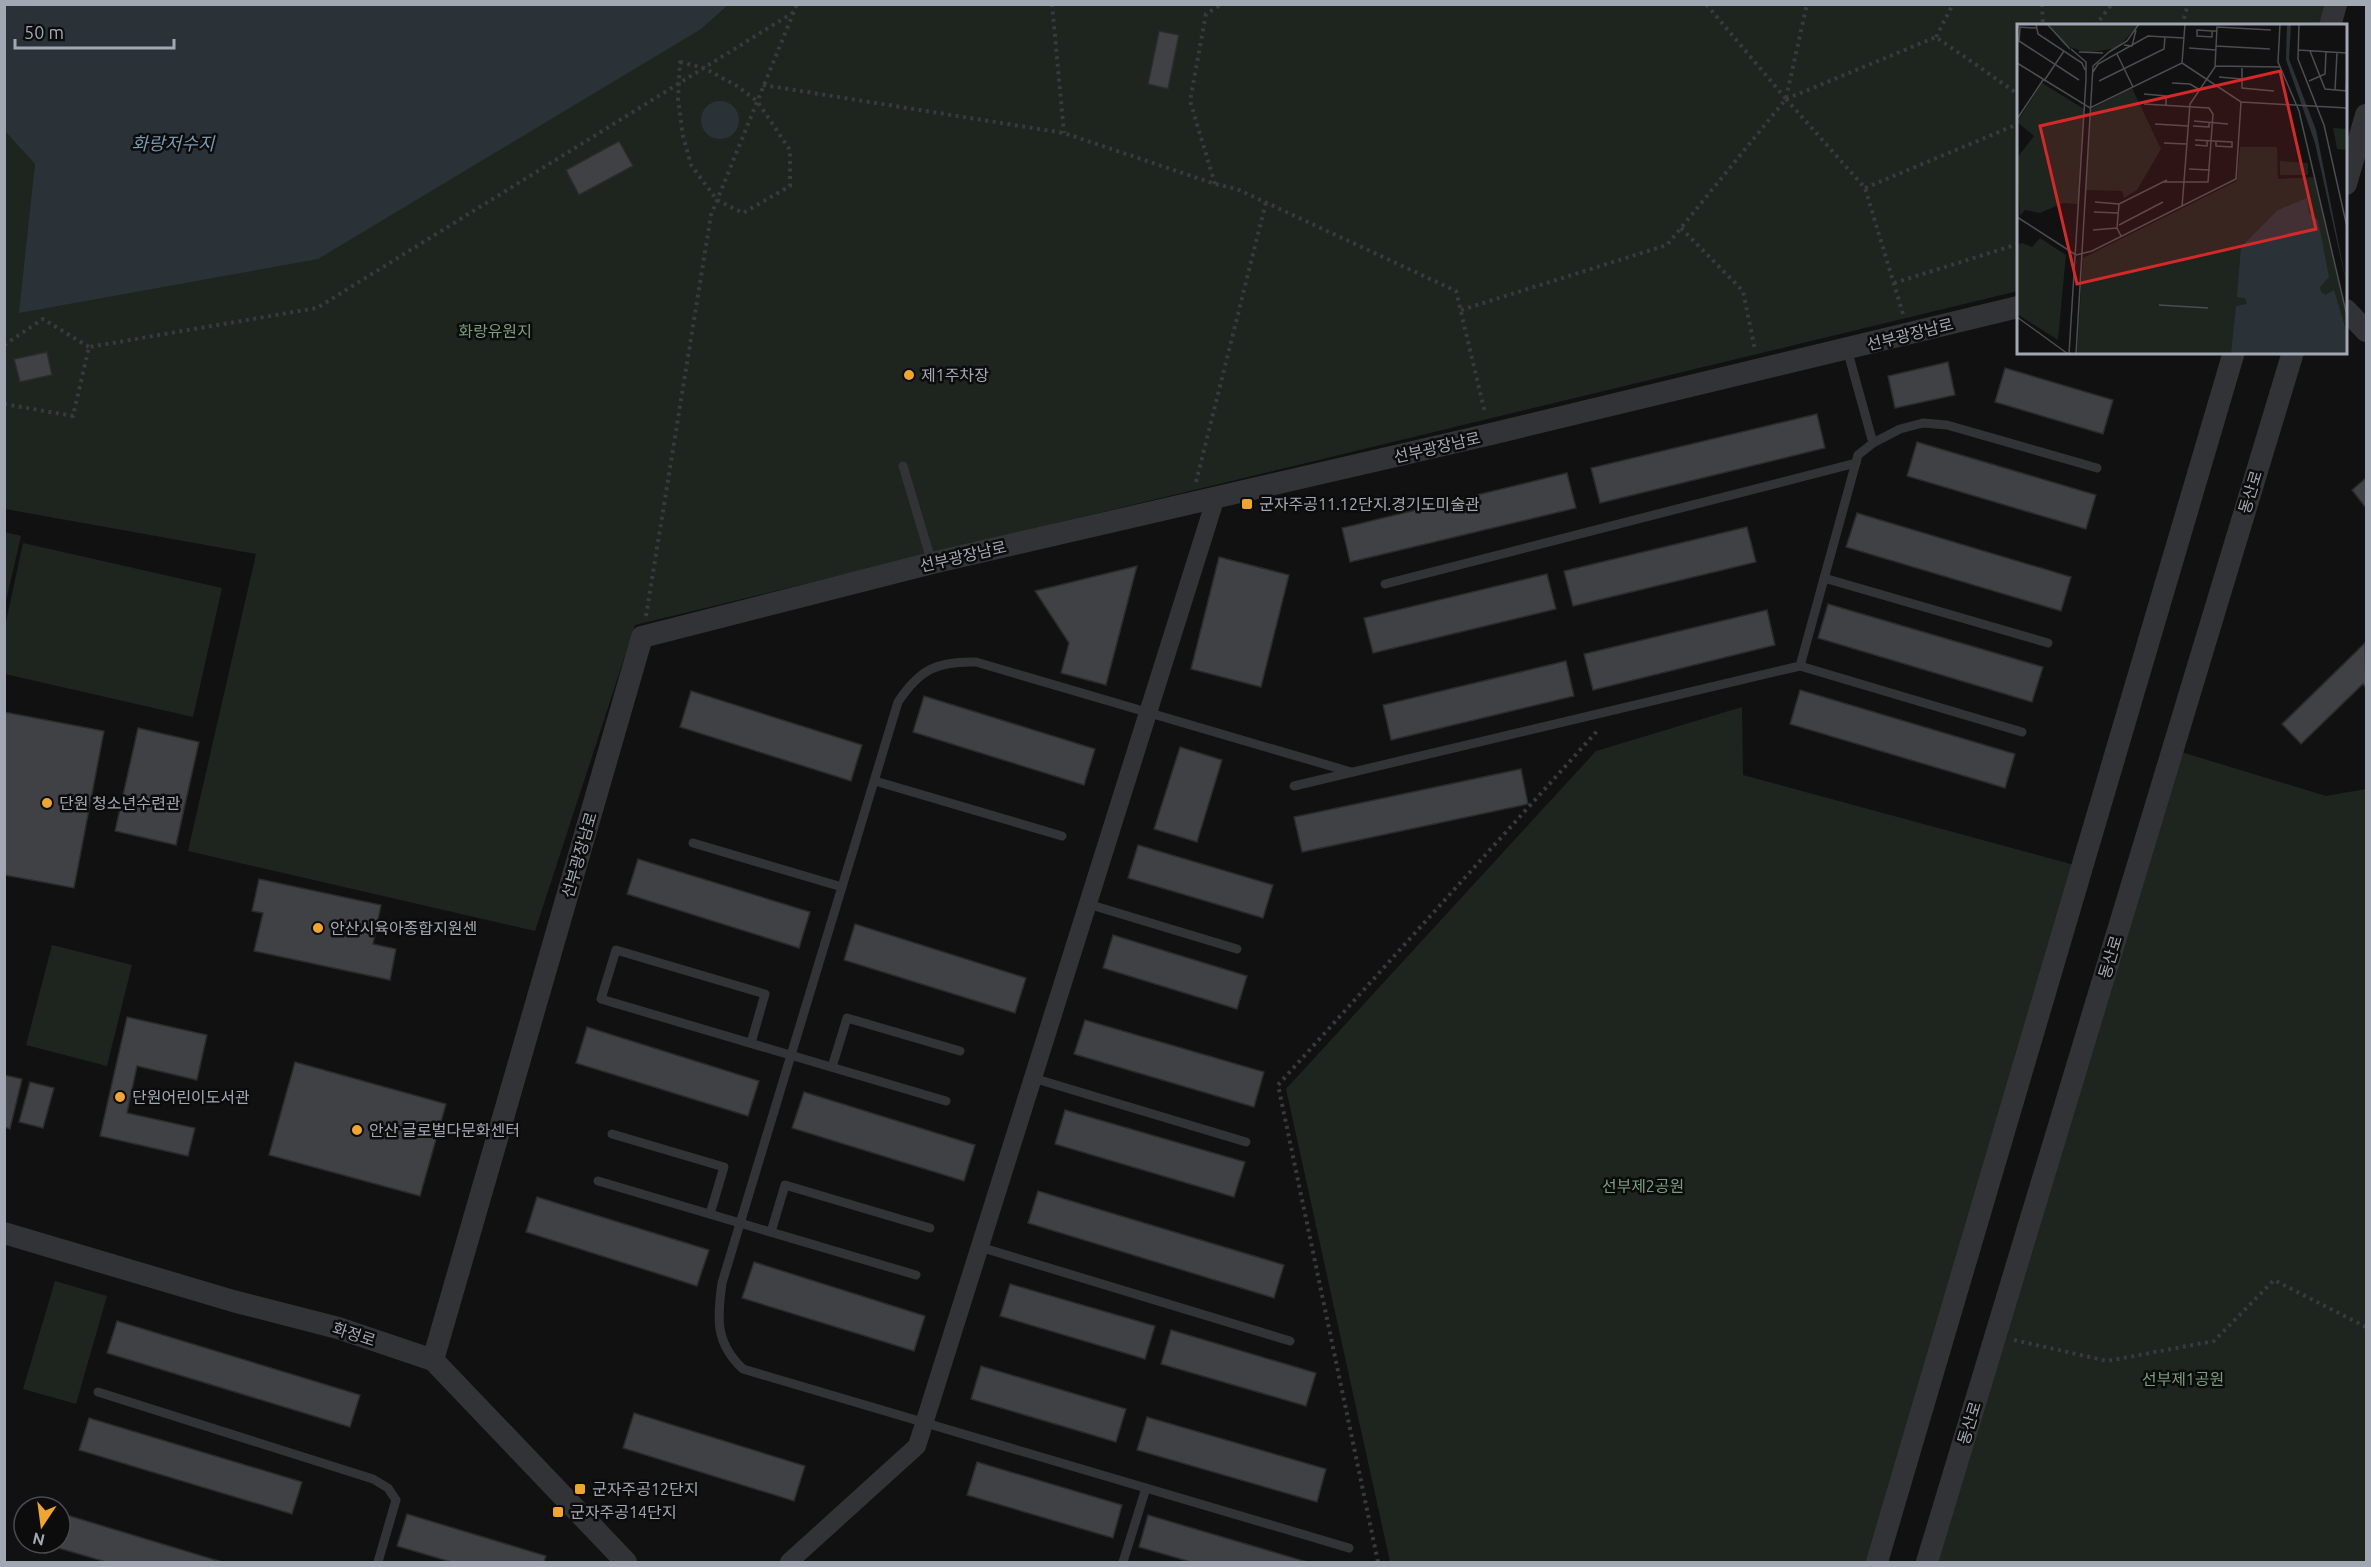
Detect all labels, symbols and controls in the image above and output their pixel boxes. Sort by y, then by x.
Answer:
scale bar [15,12,174,50]
text: 50 m [24,22,64,42]
inset map [2017,24,2347,354]
water label: 화랑저수지 [132,133,216,153]
street label: 선부광장남로 [1865,315,1955,353]
park label: 화랑유원지 [458,322,532,340]
place label: 제1주차장 [921,366,989,384]
marker: 제1주차장 [902,368,916,382]
street label: 선부광장남로 [1392,428,1482,466]
street label: 동산로 [2235,468,2265,516]
place label: 군자주공11.12단지.경기도미술관 [1259,495,1480,513]
marker: 군자주공11.12단지.경기도미술관 [1240,497,1254,511]
street label: 선부광장남로 [918,537,1008,575]
place label: 단원 청소년수련관 [59,794,181,812]
marker: 단원 청소년수련관 [40,796,54,810]
street label: 선부광장남로 [558,810,600,900]
place label: 안산시육아종합지원센 [330,919,477,937]
marker: 안산시육아종합지원센 [311,921,325,935]
street label: 동산로 [2095,933,2125,981]
place label: 단원어린이도서관 [132,1088,250,1106]
marker: 단원어린이도서관 [113,1090,127,1104]
place label: 안산 글로벌다문화센터 [369,1121,520,1139]
marker: 안산 글로벌다문화센터 [350,1123,364,1137]
park label: 선부제2공원 [1602,1177,1684,1195]
street label: 화정로 [330,1319,378,1349]
park label: 선부제1공원 [2142,1370,2224,1388]
street label: 동산로 [1954,1399,1984,1447]
place label: 군자주공12단지 [592,1480,698,1498]
marker: 군자주공12단지 [573,1482,587,1496]
north arrow [12,1495,72,1555]
place label: 군자주공14단지 [570,1503,676,1521]
marker: 군자주공14단지 [551,1505,565,1519]
text: N [31,1530,46,1550]

